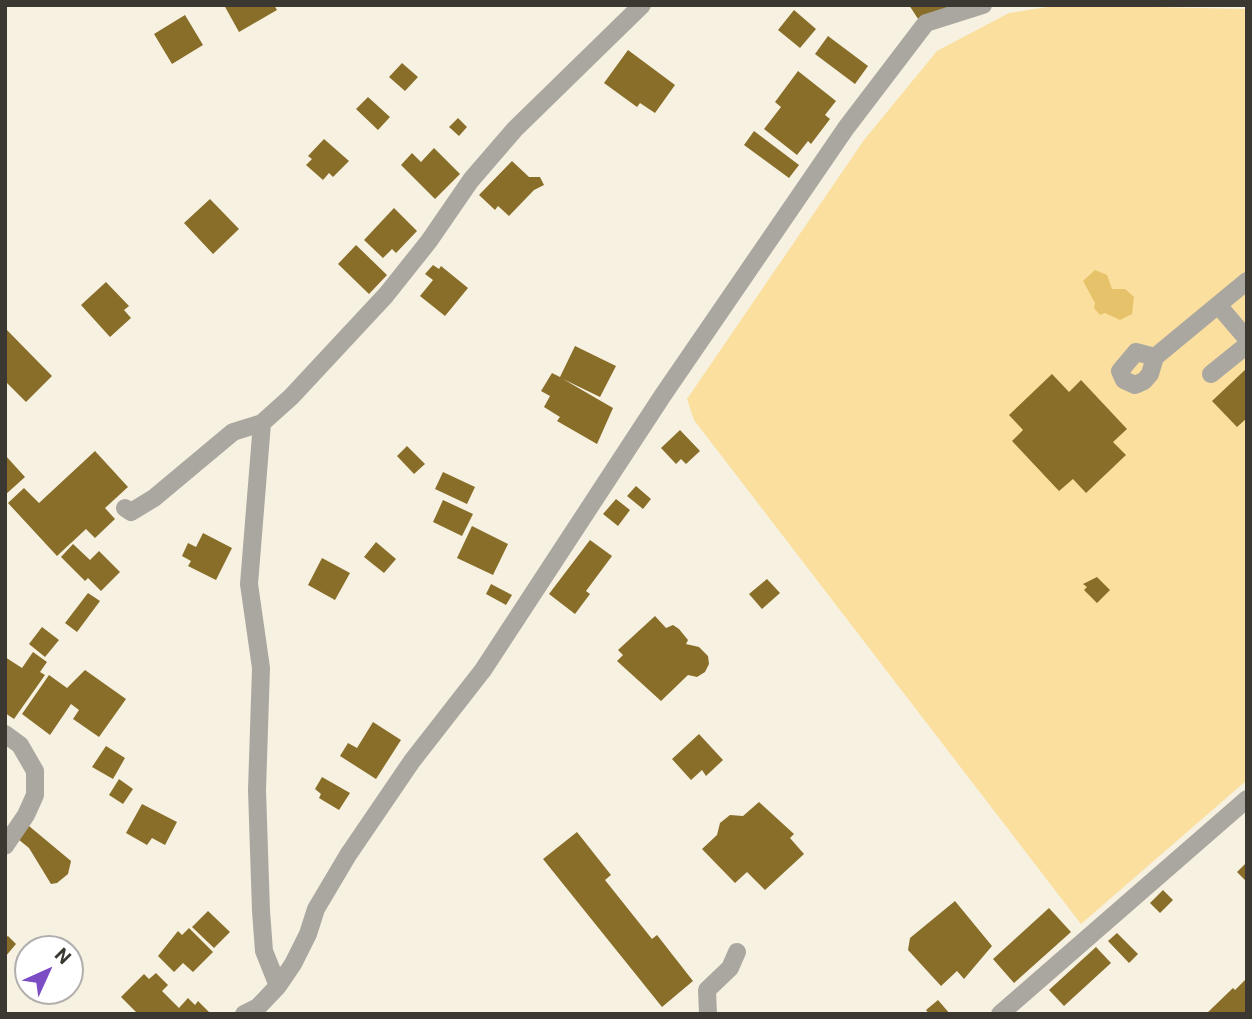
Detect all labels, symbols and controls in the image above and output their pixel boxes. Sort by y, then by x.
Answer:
north arrow [14,935,84,1005]
text: N [50,943,76,969]

